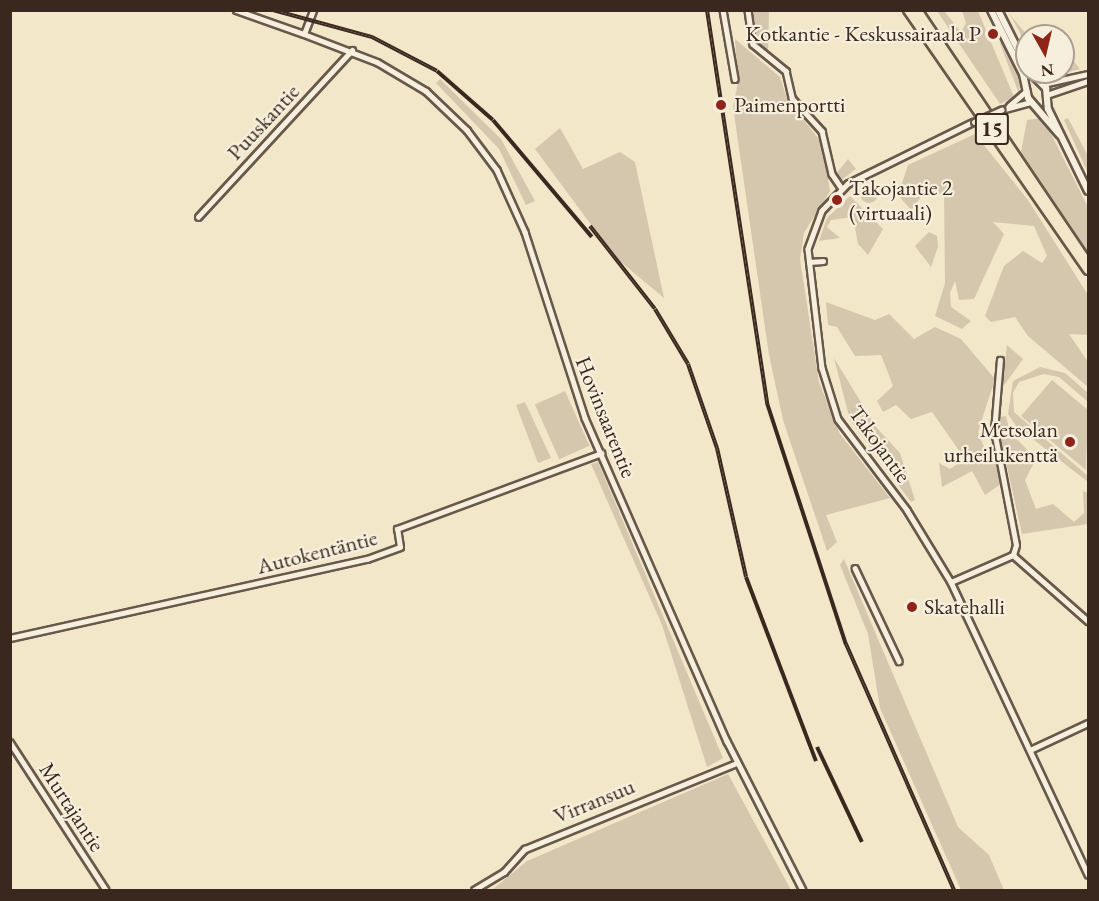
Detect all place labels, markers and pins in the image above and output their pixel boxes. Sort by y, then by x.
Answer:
place label: Kotkantie - Keskussairaala P [745,21,981,47]
marker: Kotkantie - Keskussairaala P [986,27,1000,41]
place label: Paimenportti [734,92,845,118]
marker: Paimenportti [712,96,730,114]
place label: Takojantie 2 (virtuaali) [849,174,953,226]
marker: Takojantie 2 (virtuaali) [830,193,844,207]
place label: Metsolan urheilukenttä [944,416,1058,468]
marker: Metsolan urheilukenttä [1063,435,1077,449]
place label: Skatehalli [924,594,1005,620]
marker: Skatehalli [905,600,919,614]

